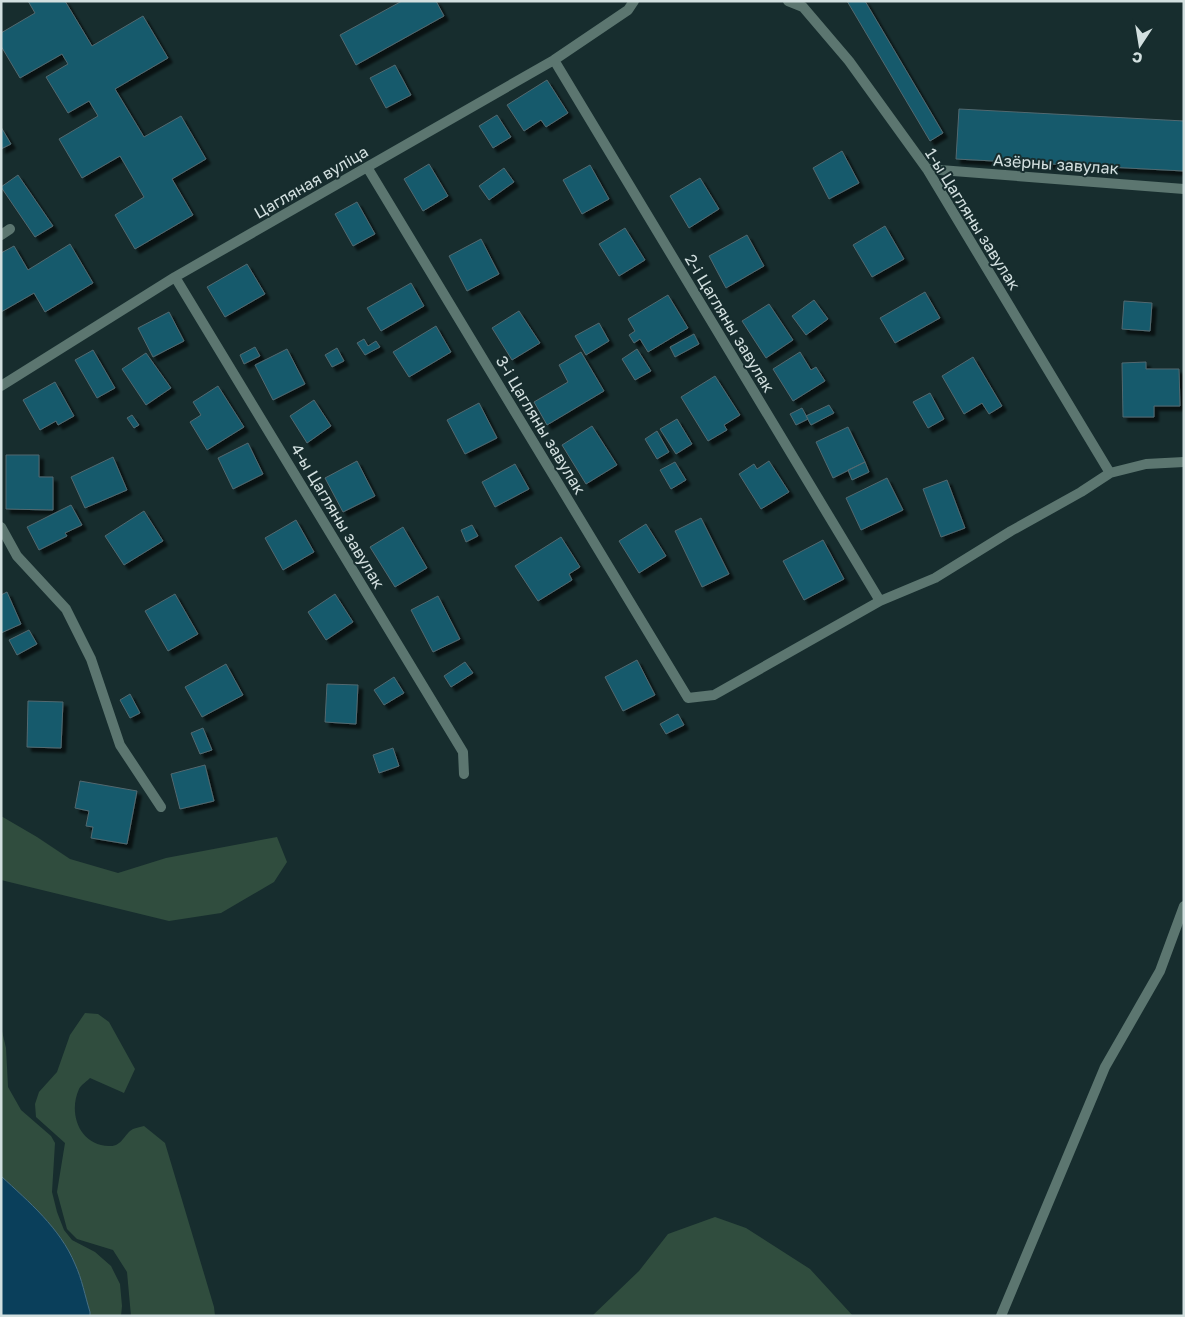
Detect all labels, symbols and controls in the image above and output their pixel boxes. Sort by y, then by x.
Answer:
north arrow [1115,20,1165,70]
text: С [1131,49,1144,68]
street label: Цагляная вуліца [250,141,372,223]
street label: 1-ы Цагляны завулак [921,144,1025,294]
street label: Азёрны завулак [992,150,1120,178]
street label: 2-і Цагляны завулак [681,250,779,396]
street label: 3-і Цагляны завулак [492,352,590,498]
street label: 4-ы Цагляны завулак [287,440,389,592]

